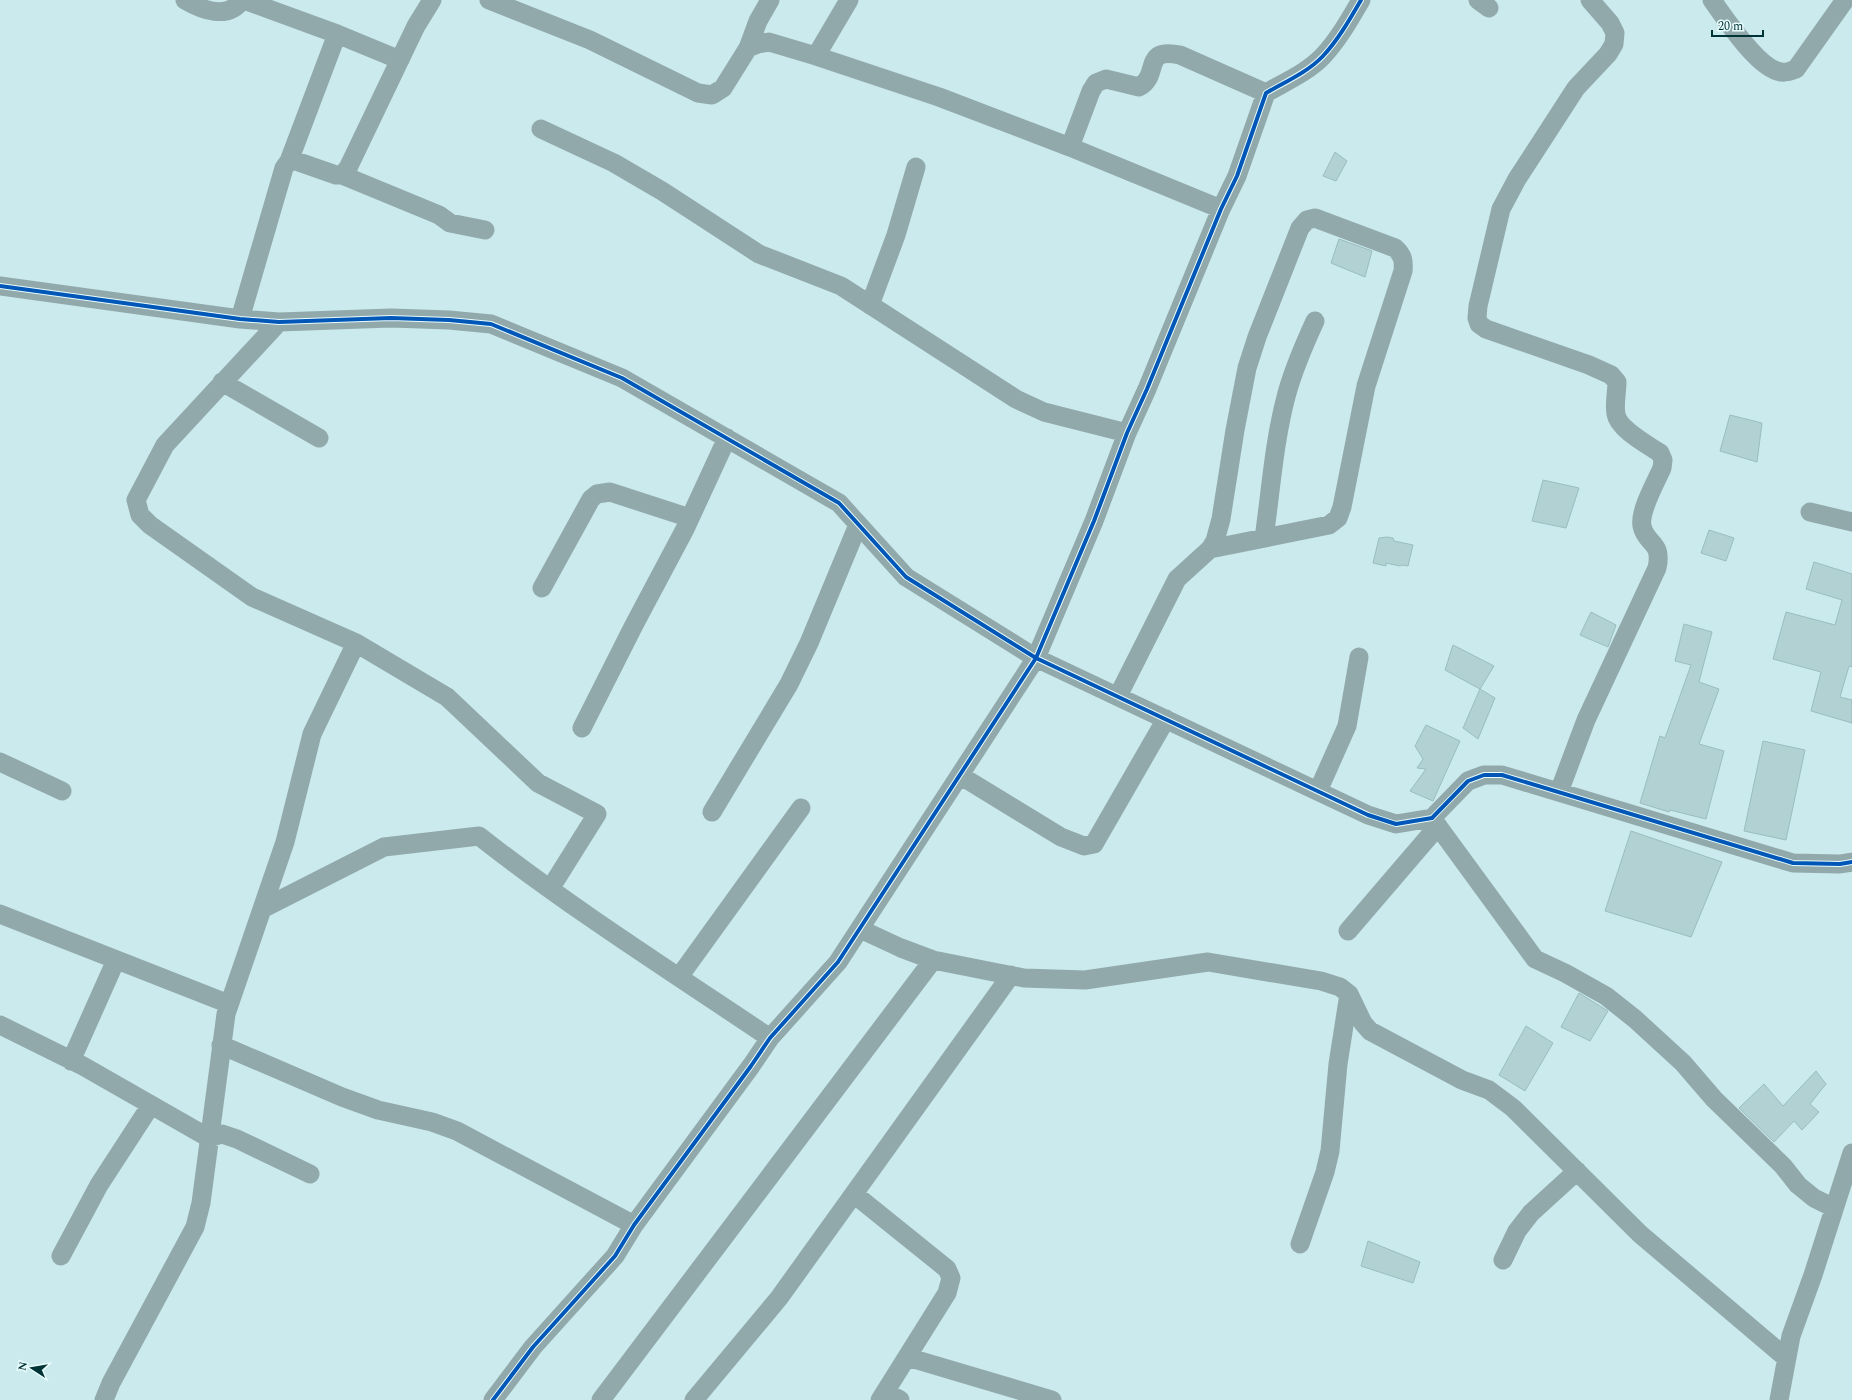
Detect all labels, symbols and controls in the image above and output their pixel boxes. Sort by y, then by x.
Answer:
scale bar [1712,12,1763,38]
text: 20 m [1718,17,1743,36]
north arrow [12,1348,52,1388]
text: N [13,1360,32,1372]

